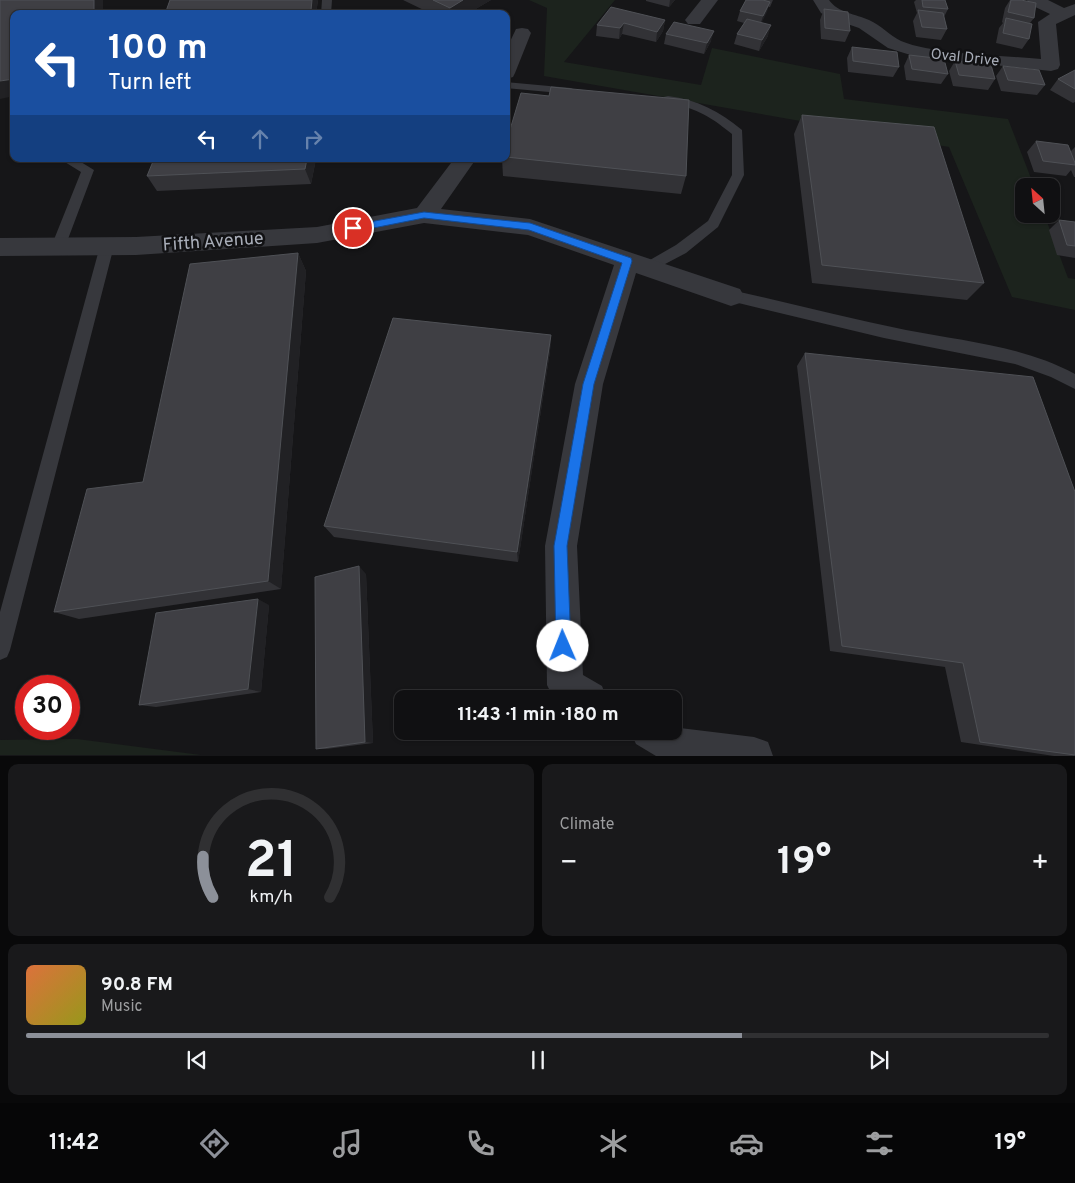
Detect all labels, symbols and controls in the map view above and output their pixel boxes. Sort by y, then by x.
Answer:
text: 100 m [108,27,208,71]
icon: left [25,30,90,95]
street label: Oval Drive [930,45,1000,72]
text: Turn left [108,70,191,97]
icon: left [193,125,221,153]
icon: ahead [246,125,274,153]
icon: right [299,125,327,153]
north arrow [1015,178,1060,222]
map controls [1015,178,1060,223]
pin [332,207,374,249]
icon: arrive [339,214,367,242]
street label: Fifth Avenue [162,227,264,257]
position arrow [536,619,588,671]
speed limit sign: 30 [15,675,80,740]
text: 11:43 · 1 min · 180 m [457,703,619,727]
text: Climate [560,815,614,835]
text: 21 [244,830,297,896]
text: 19° [777,839,831,888]
text: − [560,846,578,882]
text: + [1031,846,1049,882]
text: km/h [249,886,292,909]
text: 90.8 FM [101,973,173,997]
text: Music [101,997,142,1017]
icon: previous [183,1046,211,1074]
icon: pause [524,1046,552,1074]
icon: next [865,1046,893,1074]
icon: directions [197,1126,232,1161]
icon: music [330,1126,365,1161]
icon: phone [463,1126,498,1161]
icon: climate [596,1126,631,1161]
icon: car [729,1126,764,1161]
icon: filters [862,1126,897,1161]
text: 11:42 [49,1130,99,1157]
text: 19° [994,1130,1026,1157]

